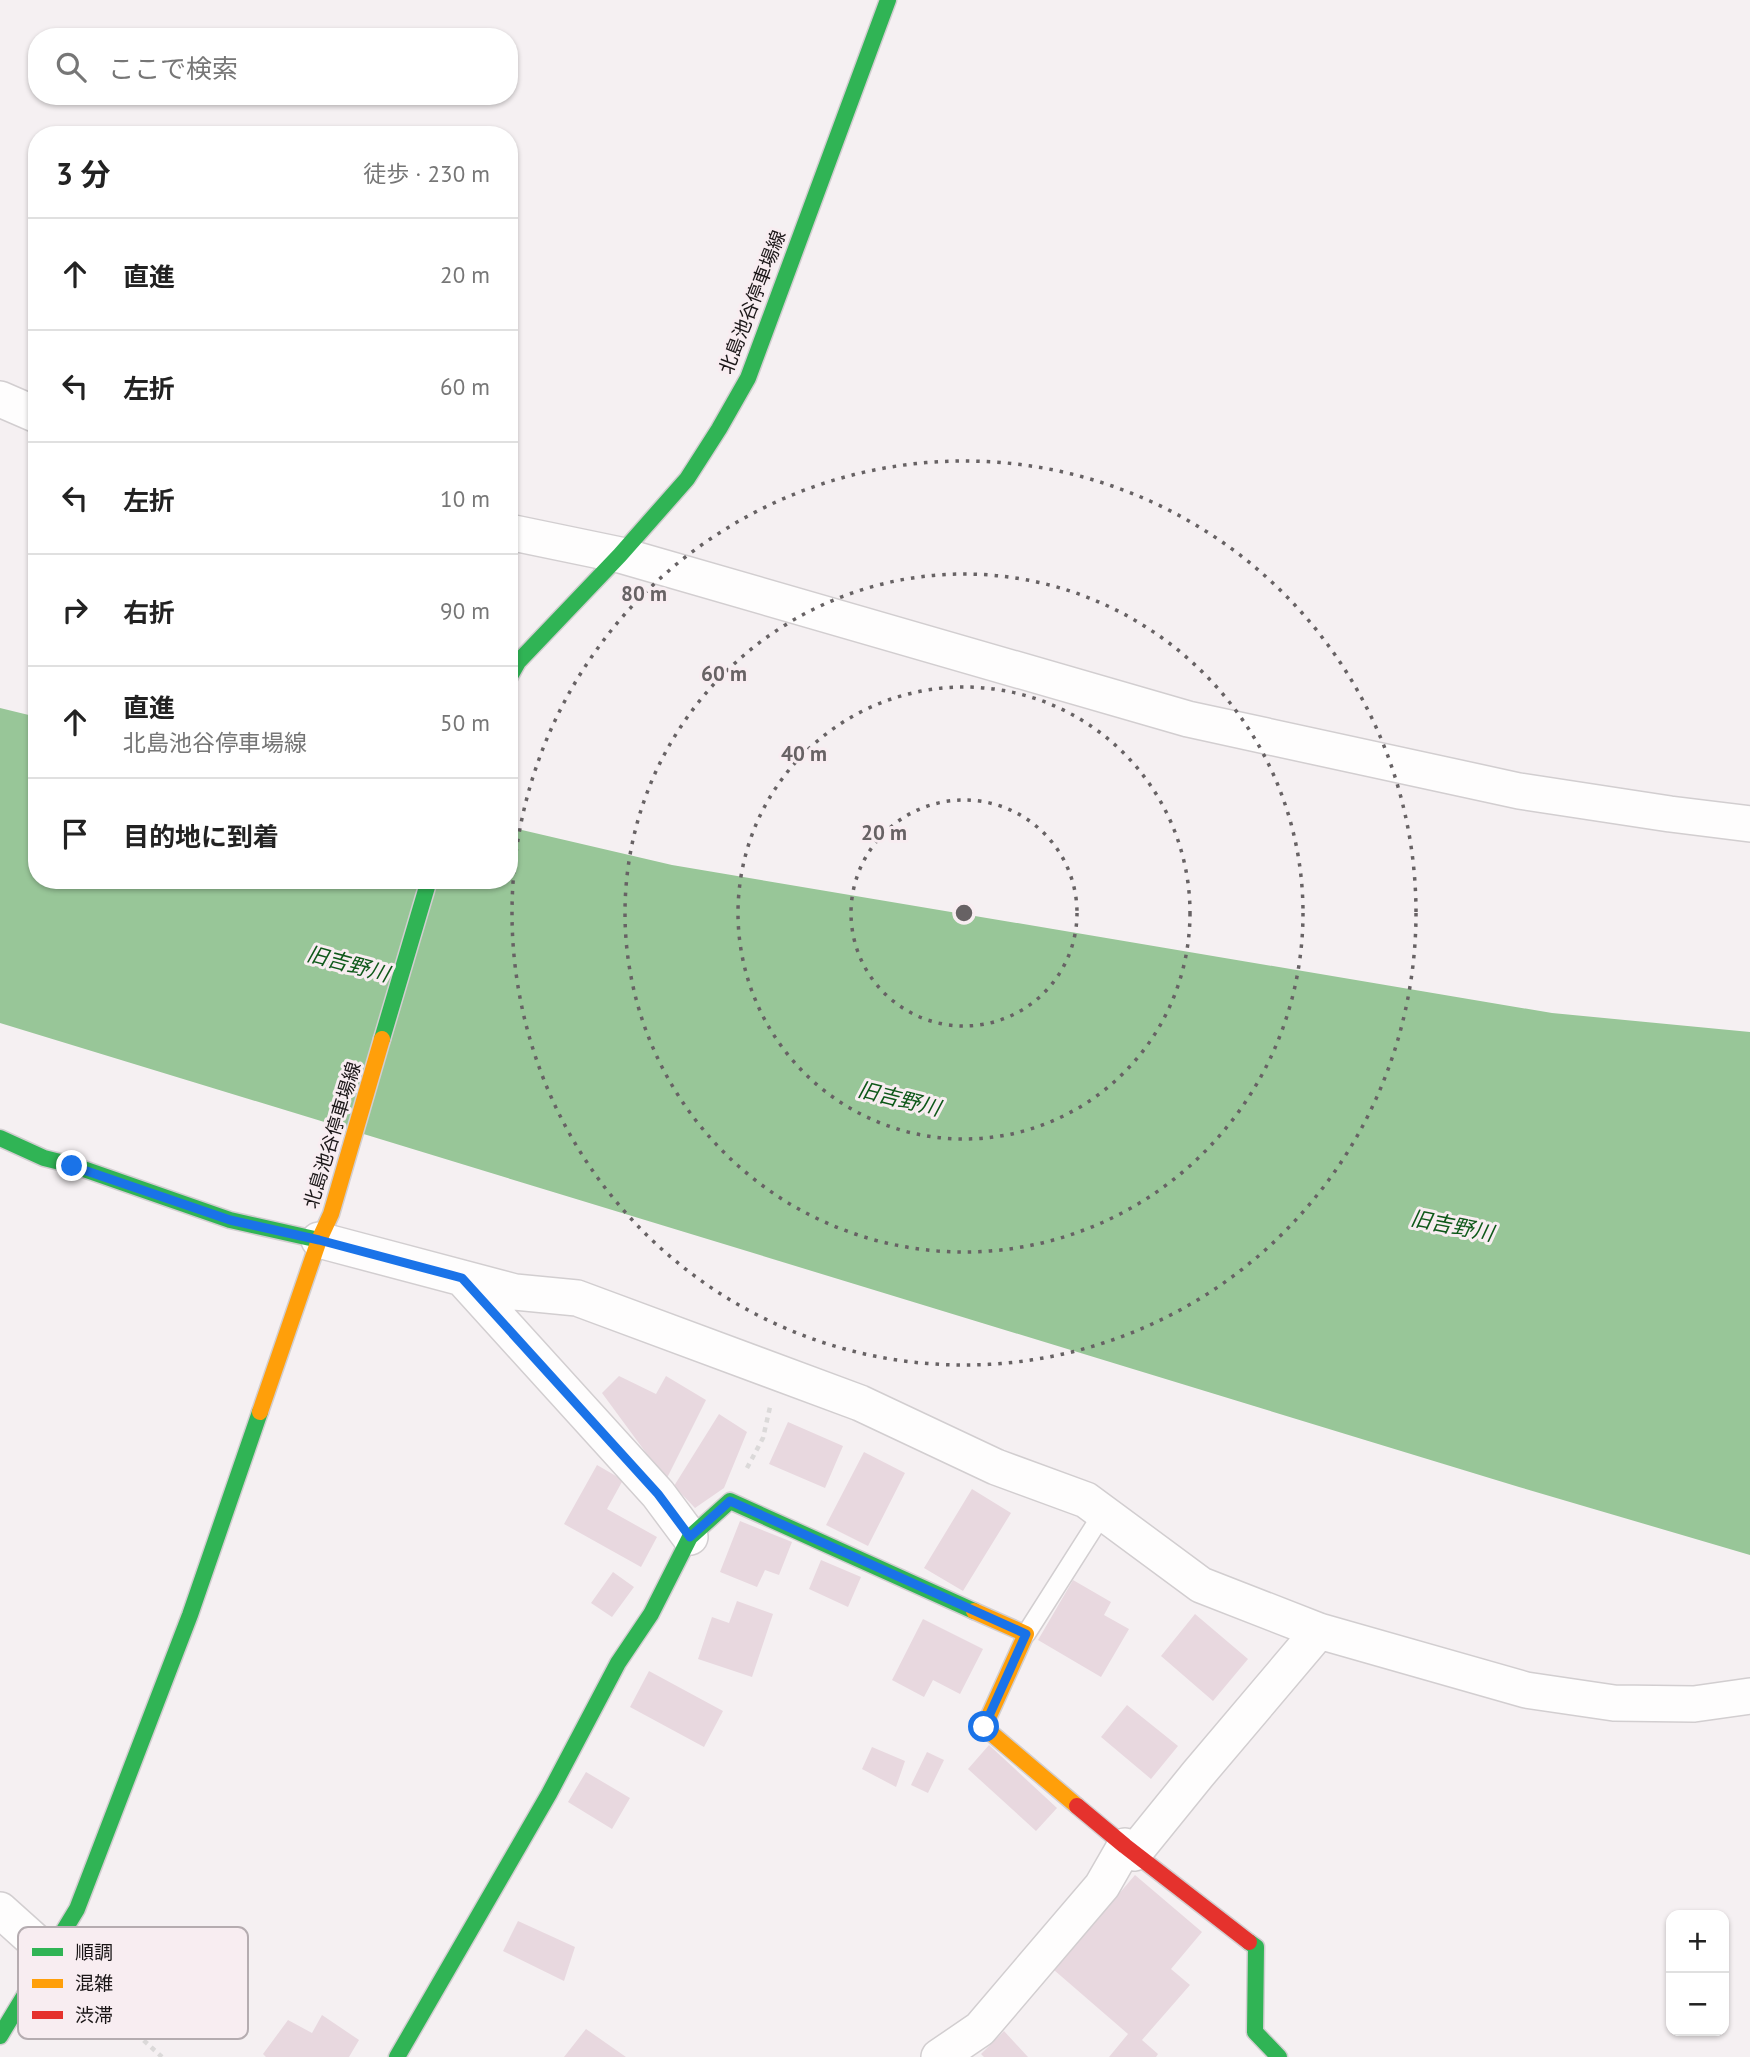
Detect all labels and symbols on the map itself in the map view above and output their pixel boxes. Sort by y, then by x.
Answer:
street label: 北島池谷停車場線 [714,227,790,377]
text: 80 m [621,580,667,607]
text: 60 m [701,660,747,687]
text: 40 m [781,740,827,767]
text: 20 m [861,819,907,846]
centre of rings [952,901,976,925]
water label: 旧吉野川 [304,940,394,988]
street label: 北島池谷停車場線 [298,1059,366,1211]
water label: 旧吉野川 [855,1075,945,1122]
route end [56,1150,87,1181]
water label: 旧吉野川 [1408,1204,1498,1247]
route start [968,1711,999,1742]
legend [18,1927,248,2039]
text: 順調 [75,1940,113,1964]
text: 混雑 [75,1971,113,1995]
text: 渋滞 [75,2003,113,2027]

